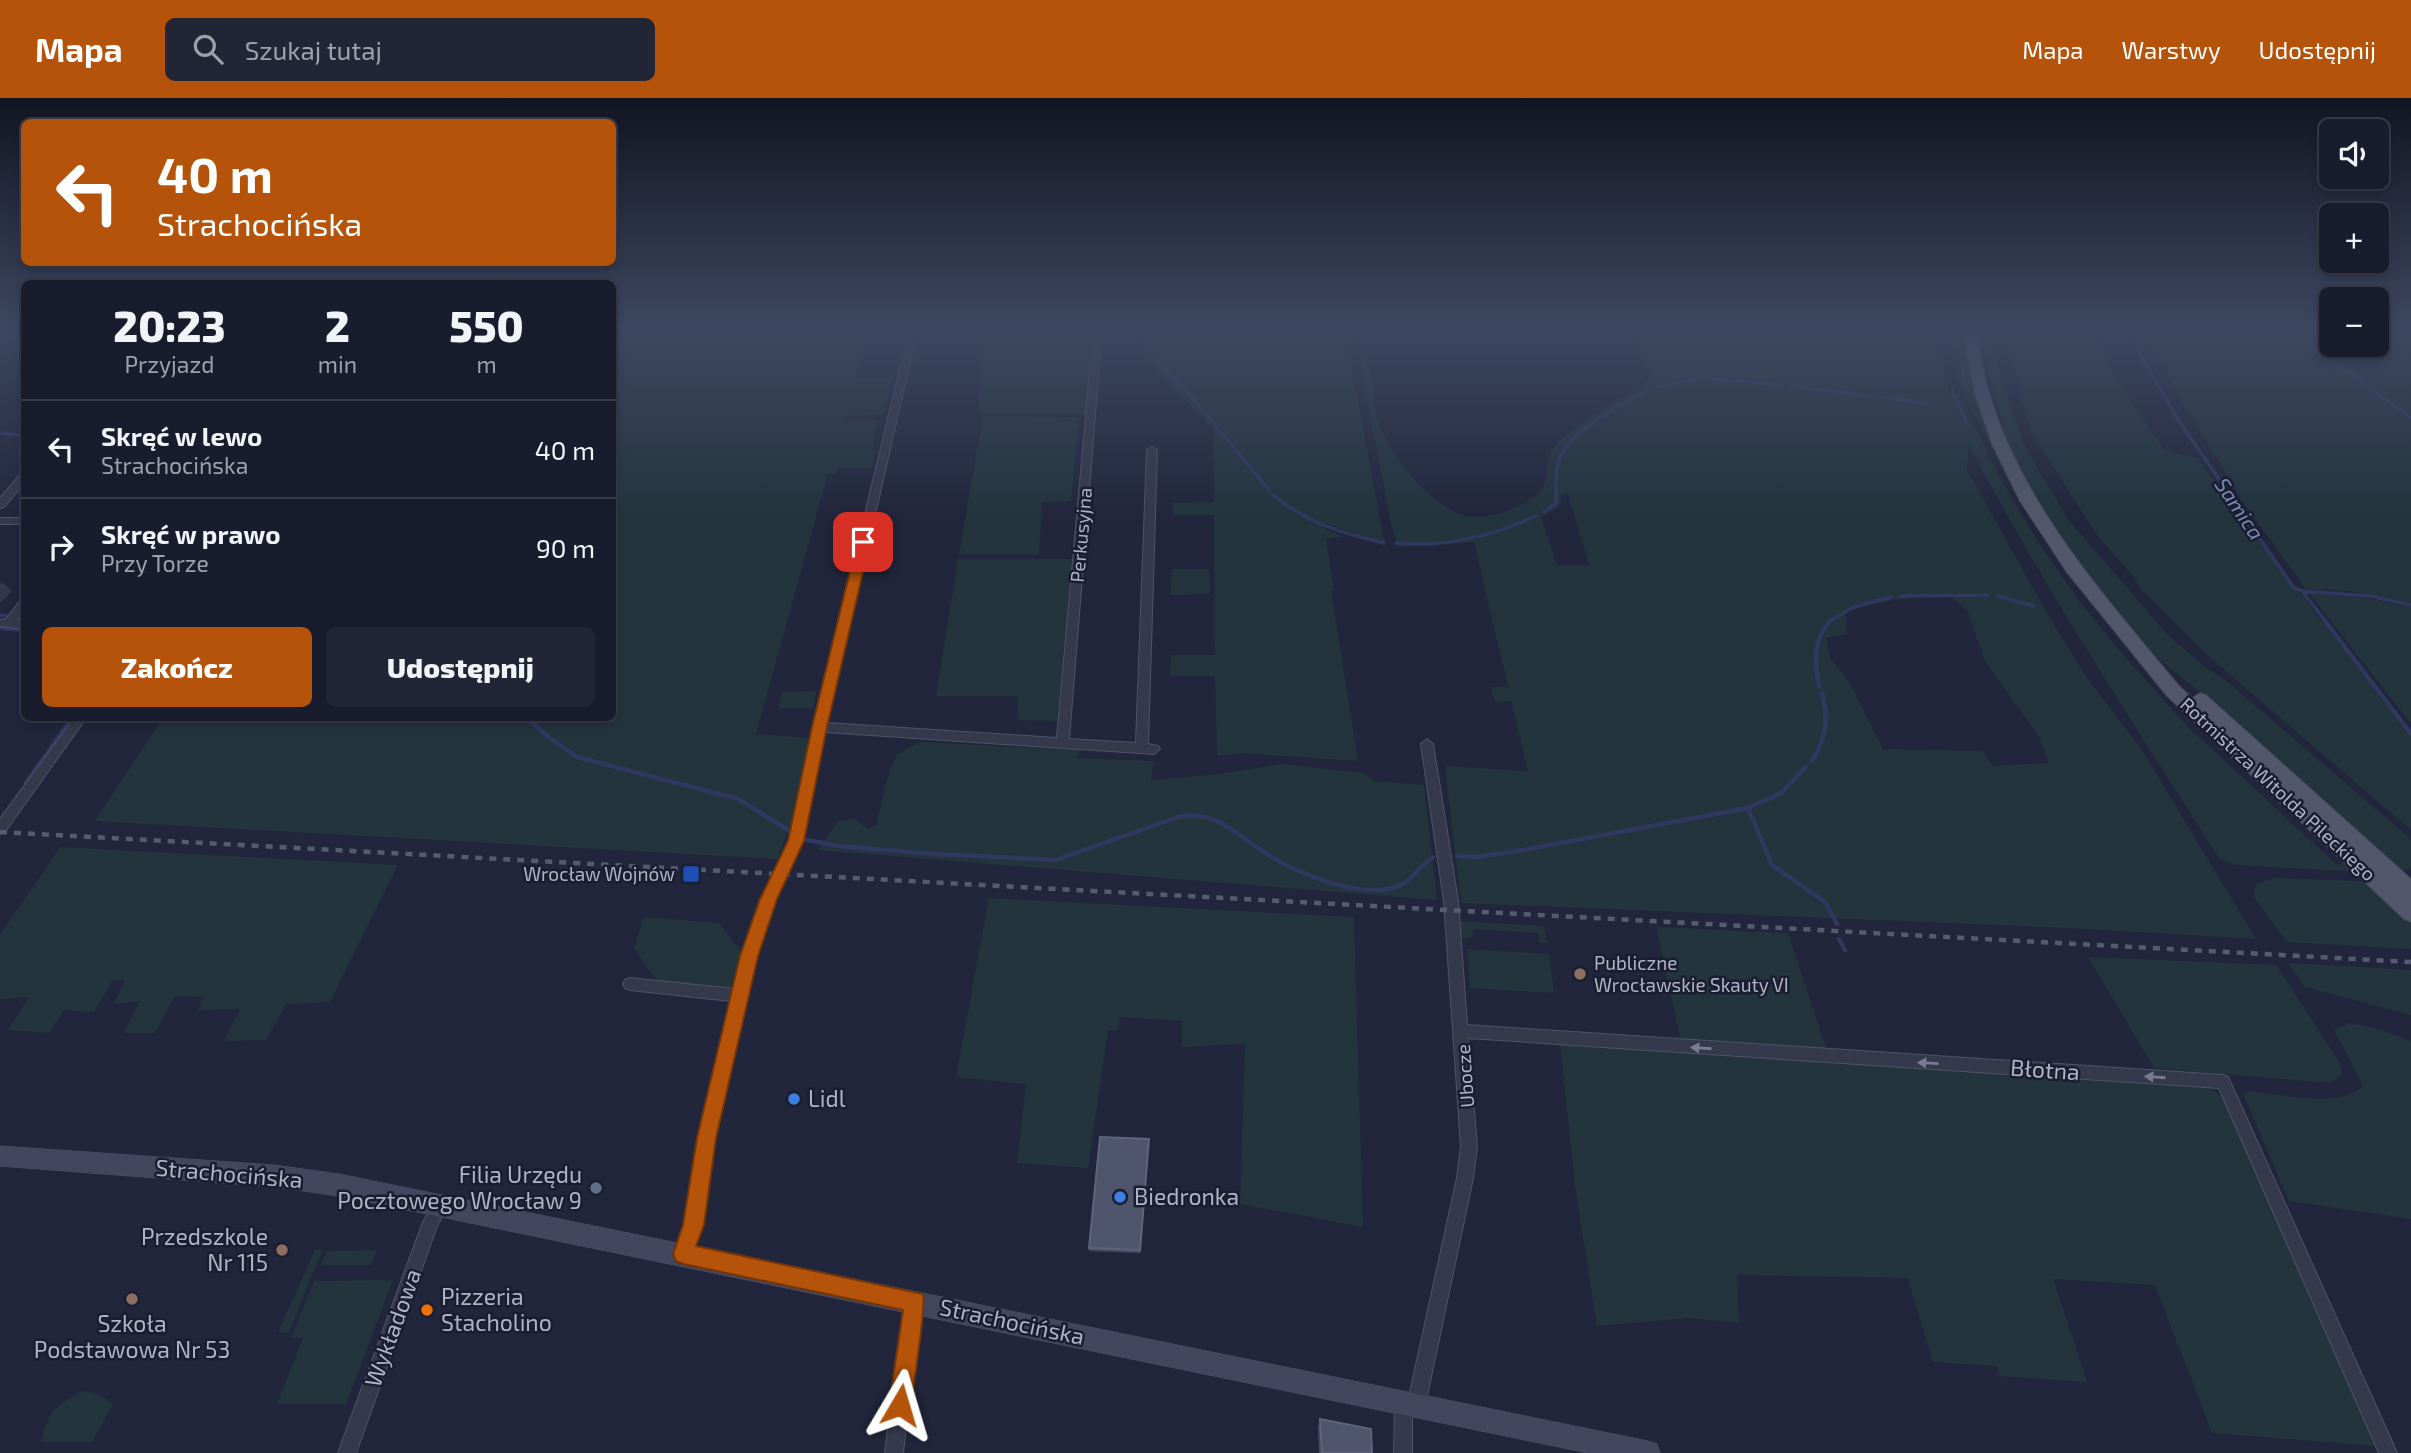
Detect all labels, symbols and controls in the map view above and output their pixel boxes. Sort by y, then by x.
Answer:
search box [165,18,655,81]
text: Mapa [35,29,123,69]
icon: search [189,30,227,68]
text: Szukaj tutaj [245,34,382,65]
text: Mapa [2022,35,2084,64]
text: Warstwy [2122,35,2221,64]
text: Udostępnij [2259,35,2376,64]
map controls [2319,119,2389,357]
button: sound [2319,119,2389,189]
text: 40 m [157,144,273,203]
icon: left [42,147,133,238]
button: + [2319,203,2389,273]
text: Strachocińska [157,204,362,242]
button: − [2319,287,2389,357]
text: 20:23 [113,300,225,350]
text: 2 [325,300,350,350]
text: 550 [449,300,524,350]
text: Przyjazd [124,350,214,378]
text: min [318,350,357,378]
text: m [476,350,497,378]
text: Skręć w lewo [101,420,262,451]
icon: left [42,430,80,468]
text: 40 m [535,434,595,465]
text: Strachocińska [101,451,248,479]
water label: Samica [2210,472,2270,544]
street label: Perkusyjna [1065,486,1096,583]
pin [833,512,893,572]
text: Skręć w prawo [101,518,281,549]
icon: arrive [844,523,882,561]
icon: right [42,528,80,566]
text: 90 m [536,532,595,563]
text: Przy Torze [101,549,209,577]
button: Zakończ [42,627,312,707]
button: Udostępnij [326,627,595,707]
street label: Rotmistrza Witolda Pileckiego [2176,692,2381,885]
place label: Wrocław Wojnów [523,862,675,885]
marker: Wrocław Wojnów [681,864,701,884]
place label: Publiczne Wrocławskie Skauty VI [1594,951,1789,996]
marker: Publiczne Wrocławskie Skauty VI [1572,966,1588,982]
one-way arrow [1689,1042,1711,1053]
street label: Ubocze [1451,1044,1478,1108]
street label: Błotna [2009,1053,2081,1085]
one-way arrow [1916,1057,1938,1068]
one-way arrow [2143,1071,2165,1082]
place label: Lidl [808,1084,846,1112]
marker: Lidl [786,1091,802,1107]
street label: Strachocińska [154,1153,304,1193]
place label: Filia Urzędu Pocztowego Wrocław 9 [337,1160,582,1214]
marker: Filia Urzędu Pocztowego Wrocław 9 [588,1180,604,1196]
place label: Biedronka [1134,1182,1239,1210]
marker: Biedronka [1112,1189,1128,1205]
place label: Przedszkole Nr 115 [141,1222,268,1276]
marker: Przedszkole Nr 115 [274,1242,290,1258]
street label: Wykładowa [358,1265,426,1390]
place label: Pizzeria Stacholino [441,1282,552,1336]
marker: Szkoła Podstawowa Nr 53 [124,1291,140,1307]
street label: Strachocińska [937,1292,1087,1350]
marker: Pizzeria Stacholino [419,1302,435,1318]
place label: Szkoła Podstawowa Nr 53 [34,1309,230,1363]
position arrow [863,1368,937,1442]

